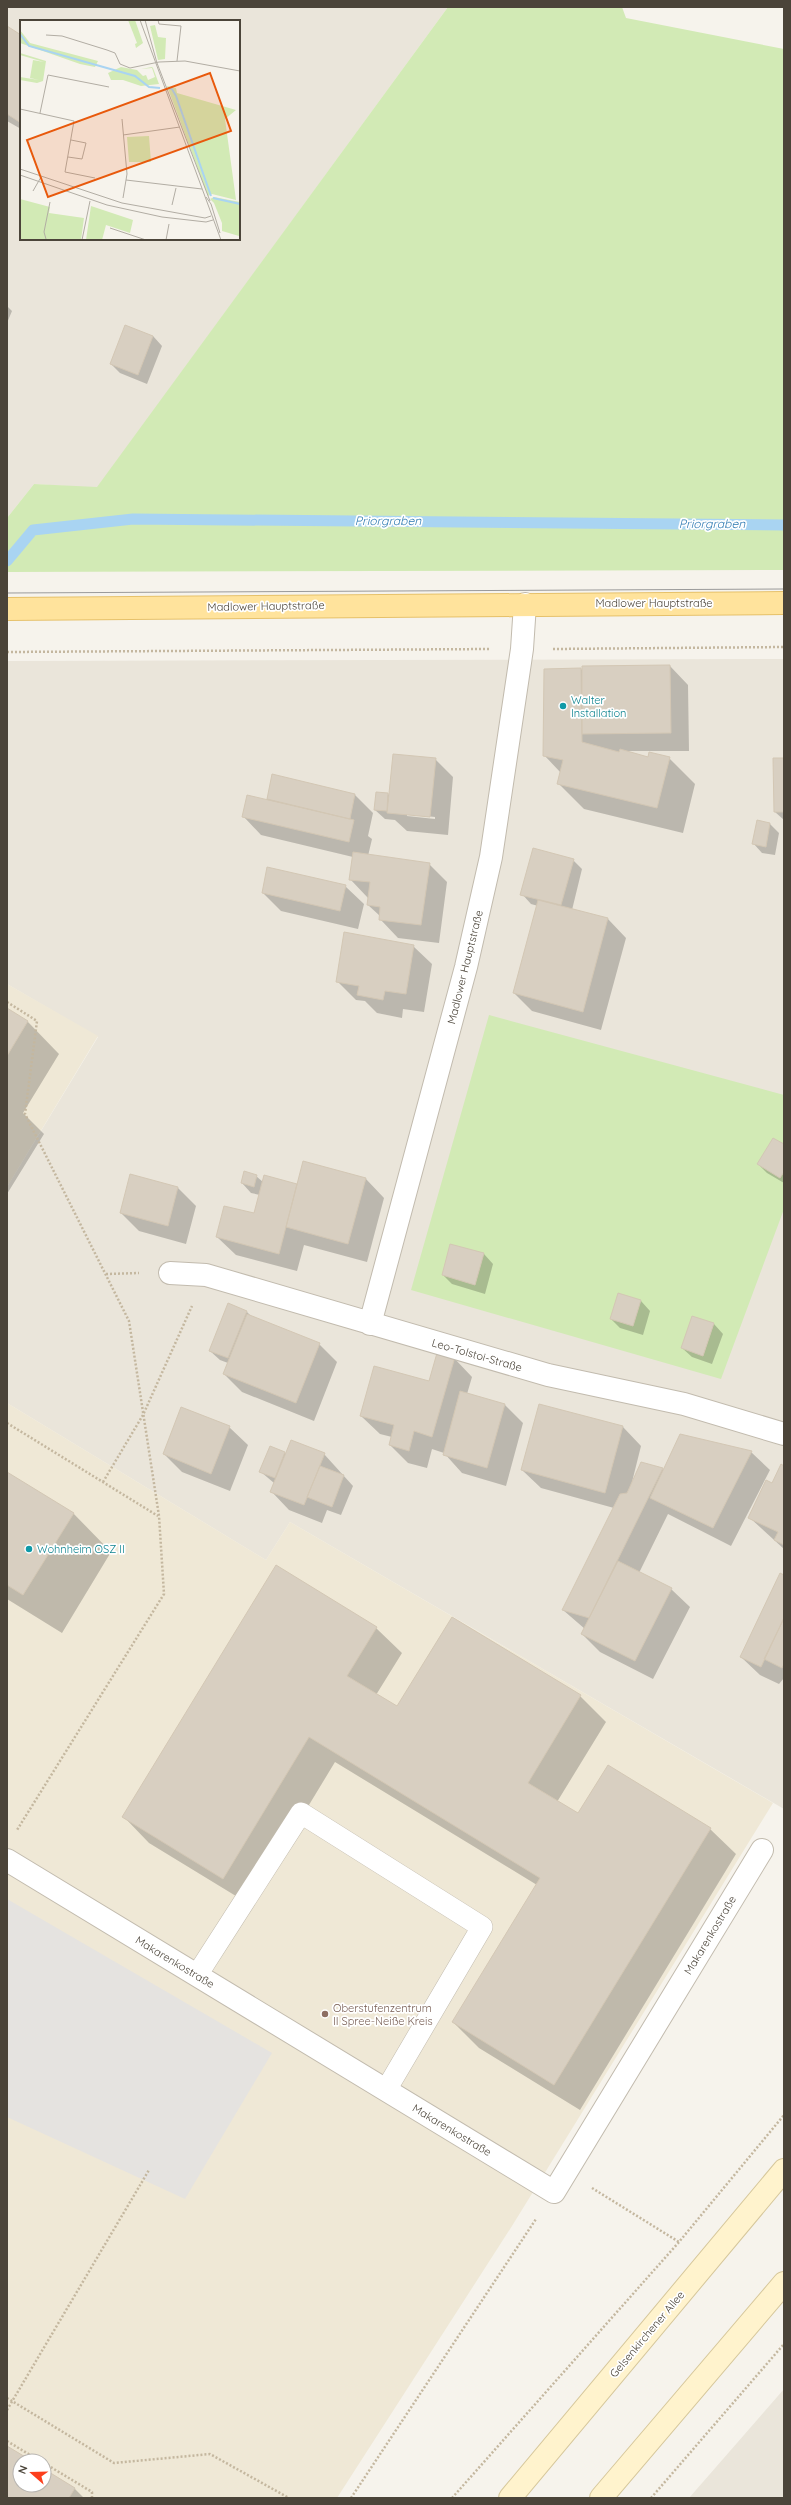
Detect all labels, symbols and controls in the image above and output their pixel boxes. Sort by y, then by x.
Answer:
inset map [20,20,240,240]
water label: Priorgraben [355,513,422,528]
water label: Priorgraben [679,516,746,531]
street label: Madlower Hauptstraße [595,596,713,610]
street label: Madlower Hauptstraße [207,598,325,614]
place label: Walter Installation [571,693,626,720]
marker: Walter Installation [558,701,568,711]
street label: Madlower Hauptstraße [444,908,486,1026]
street label: Leo-Tolstoi-Straße [430,1335,524,1375]
place label: Wohnheim OSZ II [37,1542,125,1556]
marker: Wohnheim OSZ II [24,1544,34,1554]
street label: Makarenkostraße [681,1893,739,1977]
street label: Makarenkostraße [133,1933,217,1991]
place label: Oberstufenzentrum II Spree-Neiße Kreis [333,2001,433,2028]
marker: Oberstufenzentrum II Spree-Neiße Kreis [320,2009,330,2019]
street label: Makarenkostraße [410,2101,494,2159]
street label: Gelsenkirchener Allee [607,2288,687,2380]
north arrow [12,2453,52,2493]
text: N [15,2463,31,2476]

